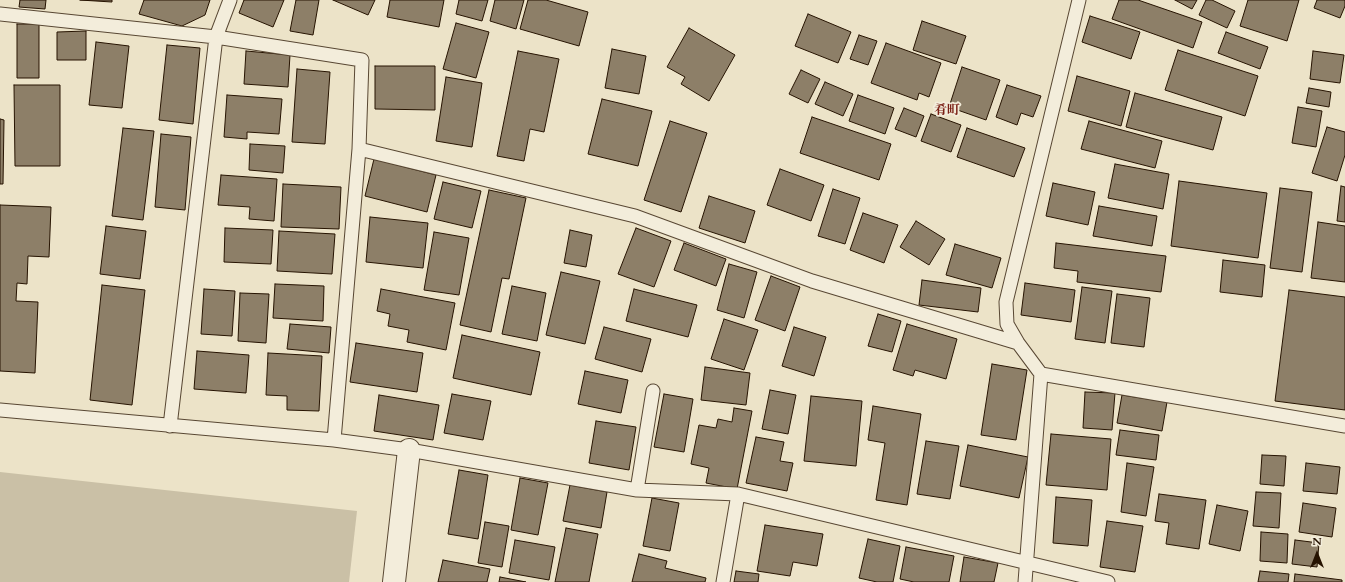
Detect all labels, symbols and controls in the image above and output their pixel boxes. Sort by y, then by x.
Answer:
district label: 肴町 [934,103,960,119]
north arrow [1297,534,1337,574]
text: N [1312,534,1322,549]

